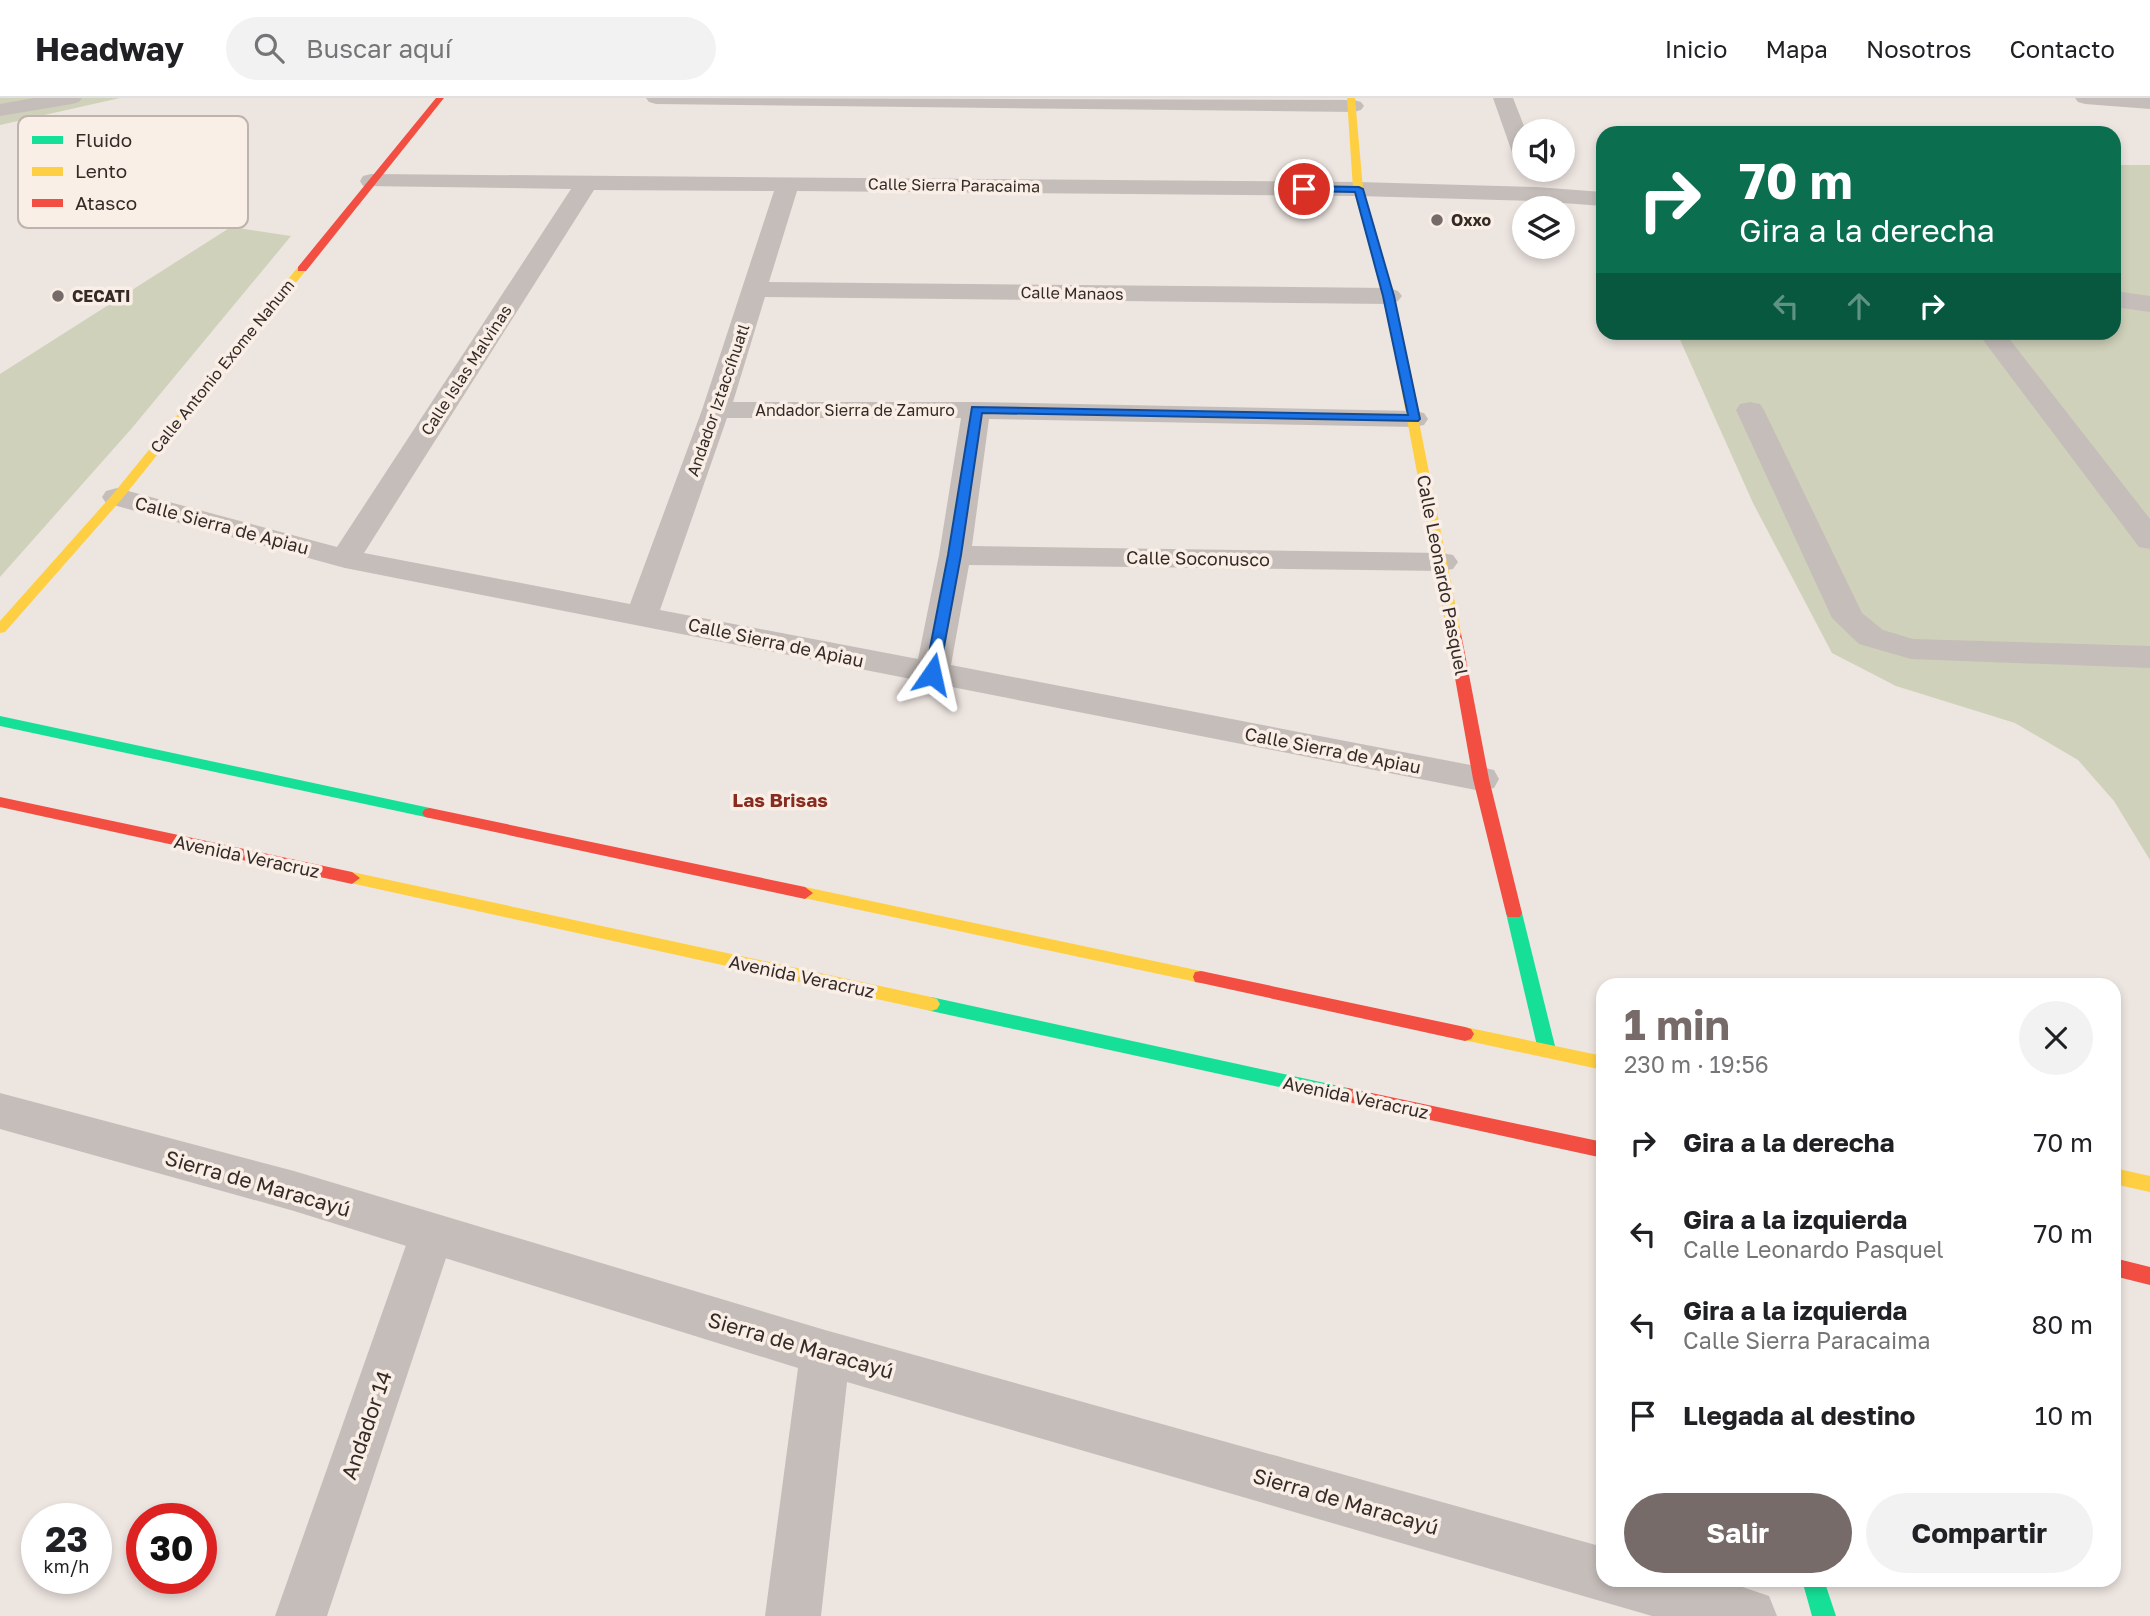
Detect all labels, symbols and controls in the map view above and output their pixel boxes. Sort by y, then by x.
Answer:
search box [226,17,716,80]
text: Headway [35,29,184,68]
icon: search [250,29,288,67]
text: Buscar aquí [306,33,452,64]
text: Inicio [1665,34,1727,63]
text: Mapa [1765,34,1828,63]
text: Nosotros [1866,34,1972,63]
text: Contacto [2010,34,2115,63]
legend [18,116,248,228]
map controls [1512,119,1575,259]
button: sound [1512,119,1575,182]
text: Fluido [75,128,132,151]
text: 70 m [1739,151,1853,210]
icon: right [1624,154,1715,245]
text: Lento [75,159,127,182]
pin [1274,159,1334,219]
icon: arrive [1285,170,1323,208]
street label: Calle Sierra Paracaima [868,173,1040,197]
text: Atasco [75,191,137,214]
button: layers [1512,196,1575,259]
place label: Oxxo [1451,210,1492,230]
text: Gira a la derecha [1739,211,1995,249]
marker: Oxxo [1429,212,1445,228]
street label: Calle Antonio Exome Nahum [146,275,298,457]
street label: Calle Manaos [1020,282,1124,304]
place label: CECATI [72,286,130,306]
icon: left [1767,287,1805,325]
icon: ahead [1840,287,1878,325]
icon: right [1913,287,1951,325]
marker: CECATI [50,288,66,304]
street label: Calle Islas Malvinas [416,301,516,439]
street label: Andador Iztaccíhuatl [682,321,754,479]
street label: Andador Sierra de Zamuro [755,400,955,420]
street label: Calle Leonardo Pasquel [1413,473,1473,677]
street label: Calle Sierra de Apiau [133,491,311,559]
street label: Calle Soconusco [1126,546,1270,570]
street label: Calle Sierra de Apiau [686,613,866,671]
position arrow [895,637,969,711]
street label: Calle Sierra de Apiau [1243,722,1423,778]
district label: Las Brisas [732,788,828,811]
street label: Avenida Veracruz [172,830,322,882]
street label: Avenida Veracruz [727,950,877,1002]
text: 1 min [1624,999,1730,1049]
button: close [2019,1001,2093,1075]
text: 230 m · 19:56 [1624,1050,1769,1078]
street label: Avenida Veracruz [1281,1071,1431,1123]
icon: right [1624,1124,1662,1162]
text: Gira a la derecha [1683,1127,1895,1158]
text: 70 m [2034,1127,2093,1158]
street label: Sierra de Maracayú [162,1144,354,1222]
text: Gira a la izquierda [1683,1204,1907,1235]
icon: left [1624,1215,1662,1253]
text: 70 m [2034,1218,2093,1249]
text: Calle Leonardo Pasquel [1683,1235,1944,1263]
text: Gira a la izquierda [1683,1295,1907,1326]
street label: Sierra de Maracayú [705,1306,897,1384]
icon: left [1624,1306,1662,1344]
text: 80 m [2032,1309,2093,1340]
text: Calle Sierra Paracaima [1683,1326,1931,1354]
street label: Andador 14 [335,1367,397,1483]
icon: arrive [1624,1397,1662,1435]
text: Llegada al destino [1683,1400,1915,1431]
text: 10 m [2035,1400,2093,1431]
street label: Sierra de Maracayú [1250,1462,1442,1540]
button: Salir [1624,1493,1852,1573]
button: Compartir [1866,1493,2093,1573]
speed limit sign: 30 [126,1503,217,1594]
text: 23 [45,1518,88,1560]
text: km/h [44,1555,89,1577]

